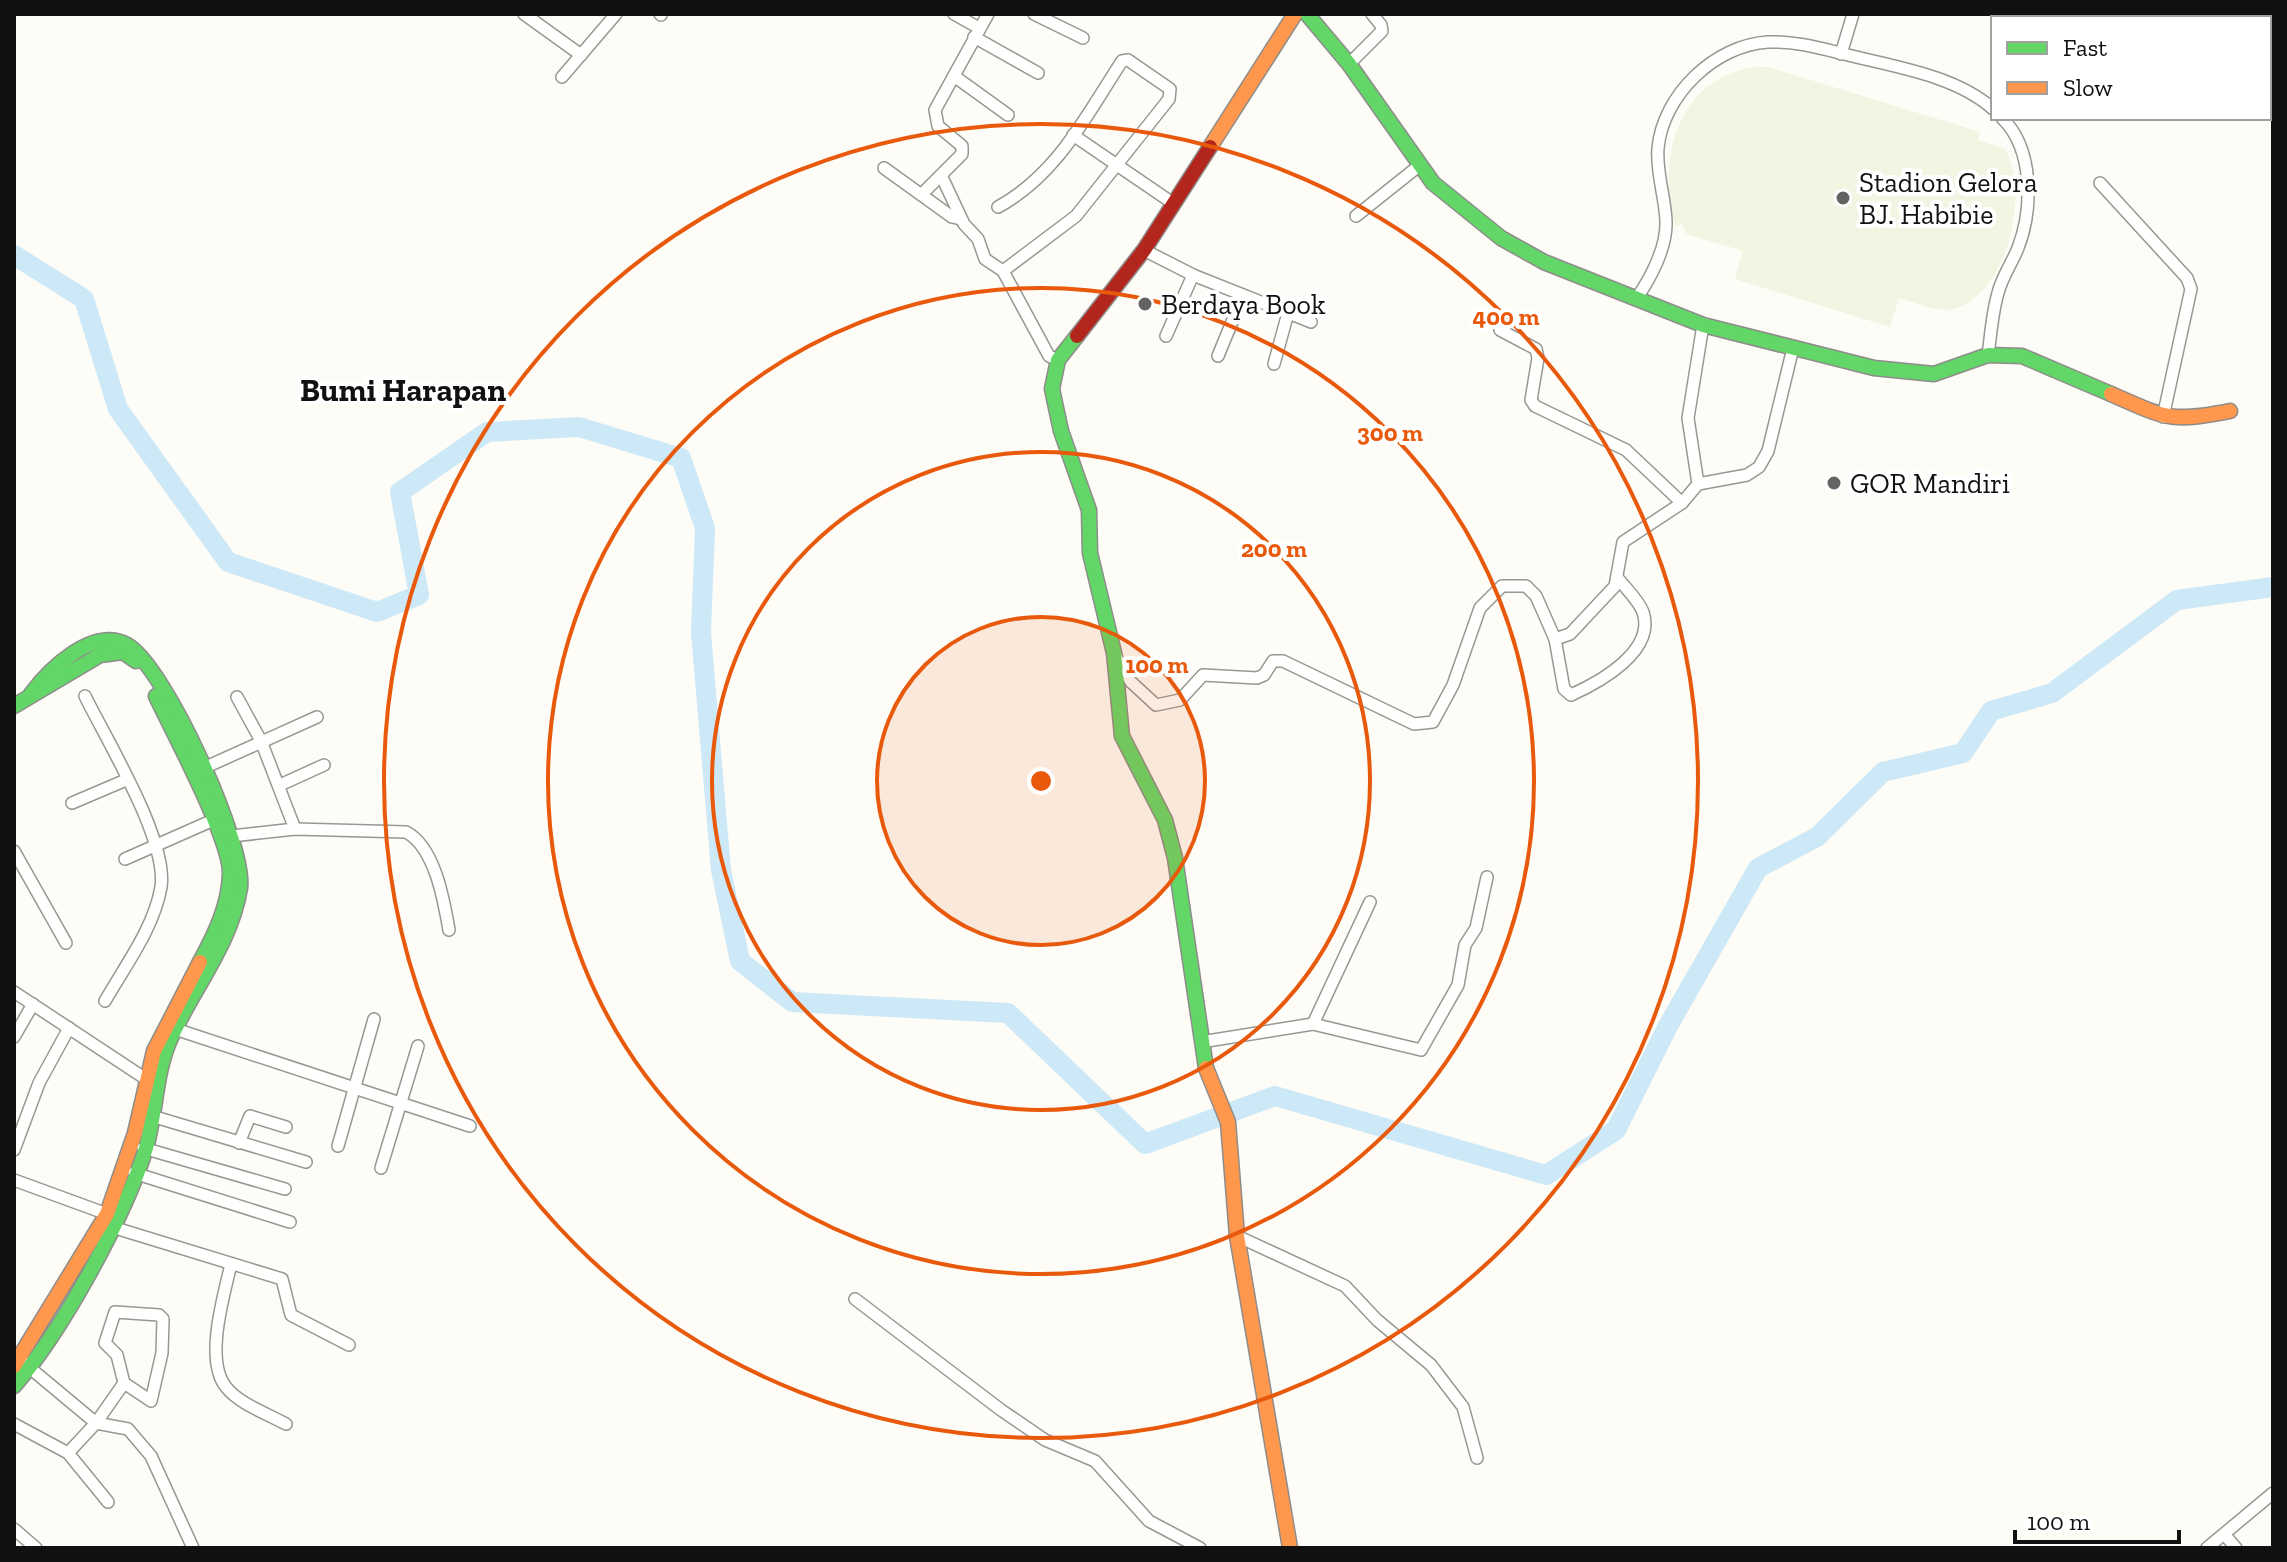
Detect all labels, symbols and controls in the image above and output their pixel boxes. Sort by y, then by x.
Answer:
legend [1991,16,2271,120]
text: Fast [2063,33,2107,62]
text: Slow [2063,73,2113,102]
place label: Stadion Gelora BJ. Habibie [1859,166,2038,231]
marker: Stadion Gelora BJ. Habibie [1834,189,1852,207]
place label: Berdaya Book [1161,288,1326,321]
marker: Berdaya Book [1136,295,1154,313]
text: 400 m [1473,302,1539,331]
district label: Bumi Harapan [300,371,506,409]
text: 300 m [1357,418,1423,447]
place label: GOR Mandiri [1850,467,2010,500]
marker: GOR Mandiri [1825,474,1843,492]
text: 200 m [1241,534,1307,563]
text: 100 m [1126,650,1188,679]
centre of rings [1027,767,1055,795]
scale bar [2015,1494,2179,1544]
text: 100 m [2027,1507,2090,1536]

